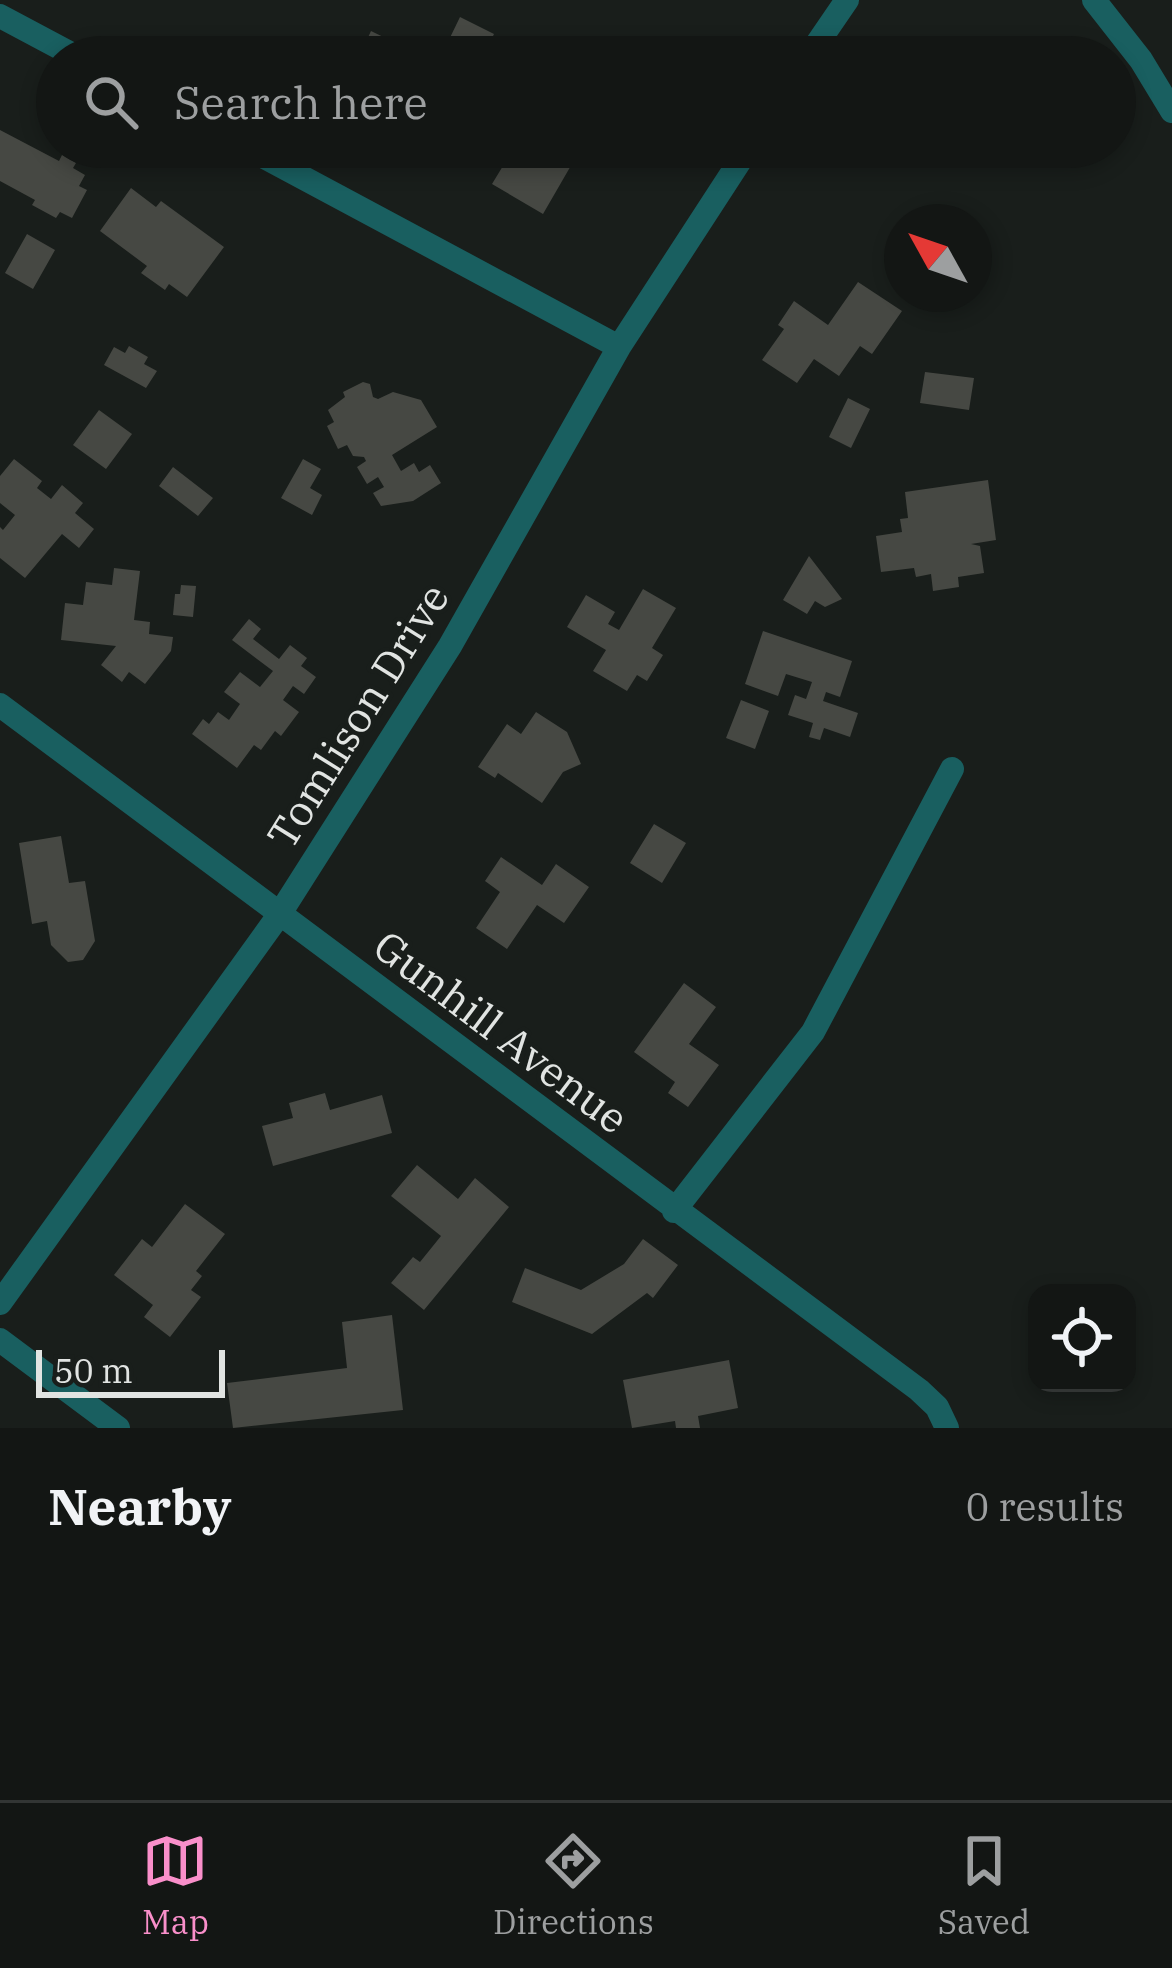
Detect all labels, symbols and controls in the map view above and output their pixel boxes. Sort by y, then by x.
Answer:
search box [36,36,1136,168]
icon: search [78,69,144,135]
text: Search here [174,73,428,131]
north arrow [884,204,992,312]
street label: Tomlison Drive [254,573,461,858]
street label: Gunhill Avenue [363,918,640,1145]
map controls [1028,1284,1136,1392]
button: locate [1028,1284,1136,1392]
scale bar [36,1344,225,1397]
text: 50 m [54,1349,133,1392]
text: Nearby [48,1473,232,1539]
text: 0 results [966,1481,1124,1532]
tab: Map [142,1828,209,1943]
tab: Directions [493,1828,654,1943]
tab: Saved [938,1828,1030,1943]

